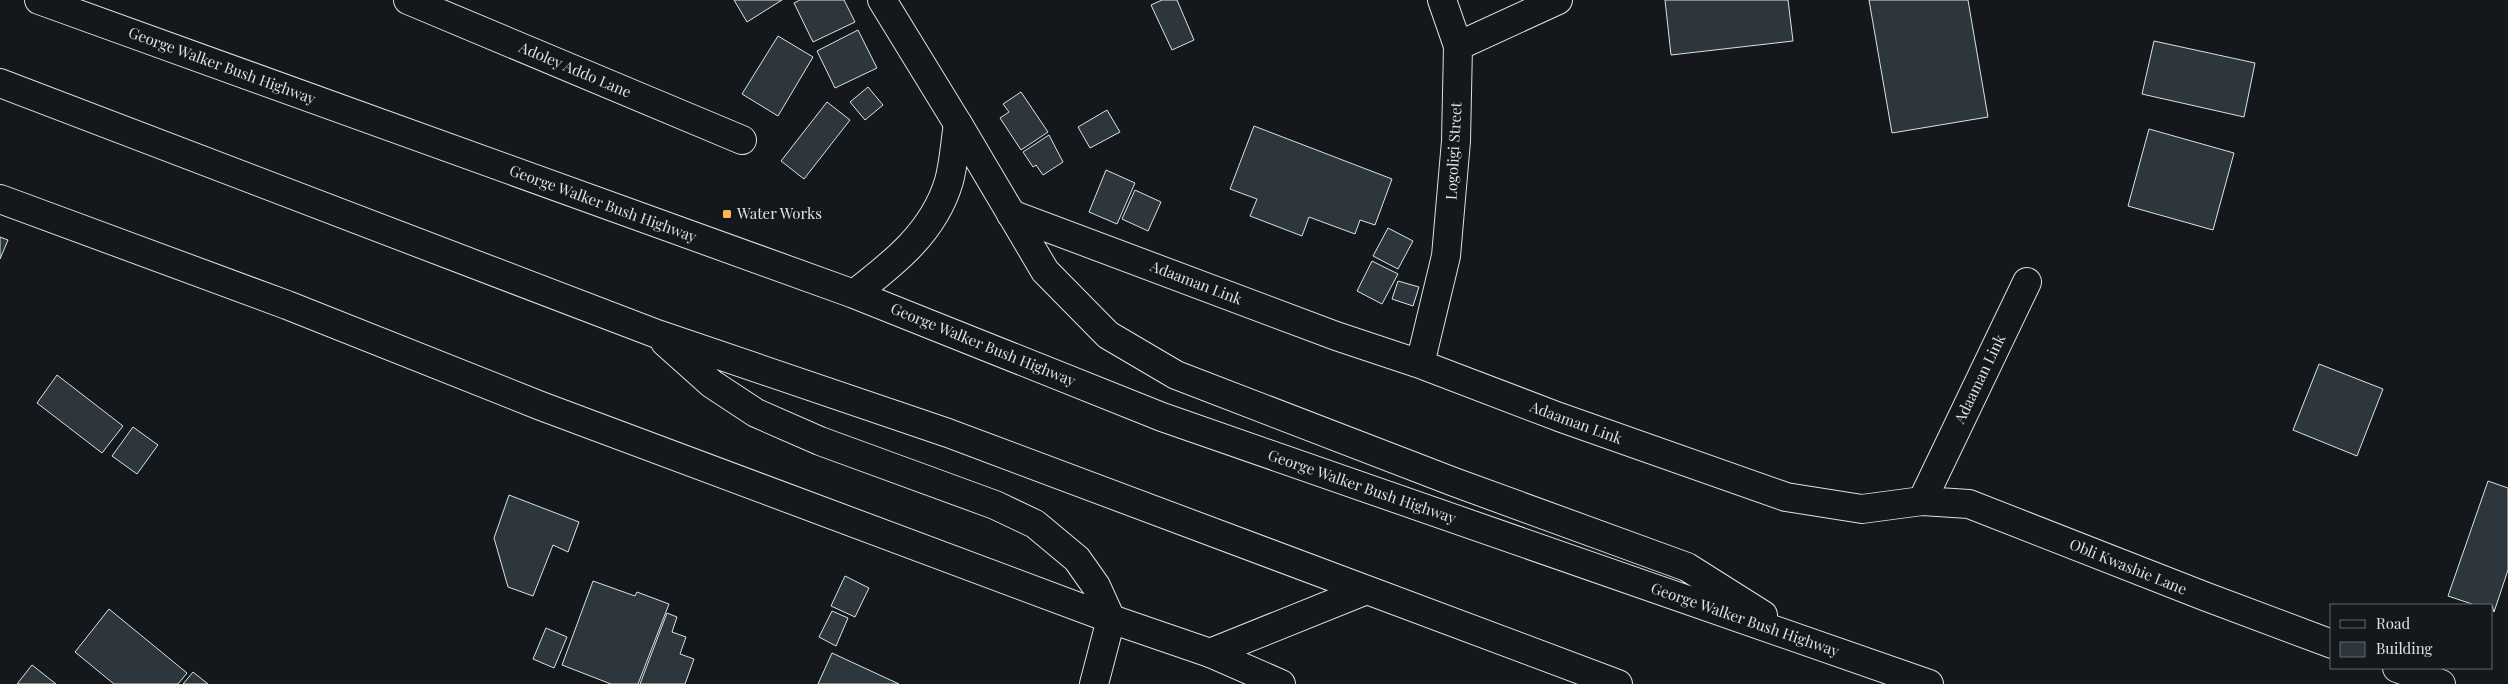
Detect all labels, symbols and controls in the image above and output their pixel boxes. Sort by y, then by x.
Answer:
street label: George Walker Bush Highway [126,22,319,108]
street label: Adoley Addo Lane [515,36,634,102]
street label: Logoligi Street [1440,101,1466,200]
street label: George Walker Bush Highway [507,160,700,246]
place label: Water Works [736,203,822,223]
marker: Water Works [721,208,733,220]
street label: Adaaman Link [1147,255,1246,309]
street label: George Walker Bush Highway [888,298,1079,391]
street label: Adaaman Link [1948,330,2010,427]
street label: Adaaman Link [1526,396,1626,448]
street label: George Walker Bush Highway [1266,444,1460,528]
street label: Obli Kwashie Lane [2067,533,2190,599]
street label: George Walker Bush Highway [1649,577,1843,661]
legend [2330,604,2493,669]
text: Road [2376,613,2410,633]
text: Building [2376,638,2433,658]

